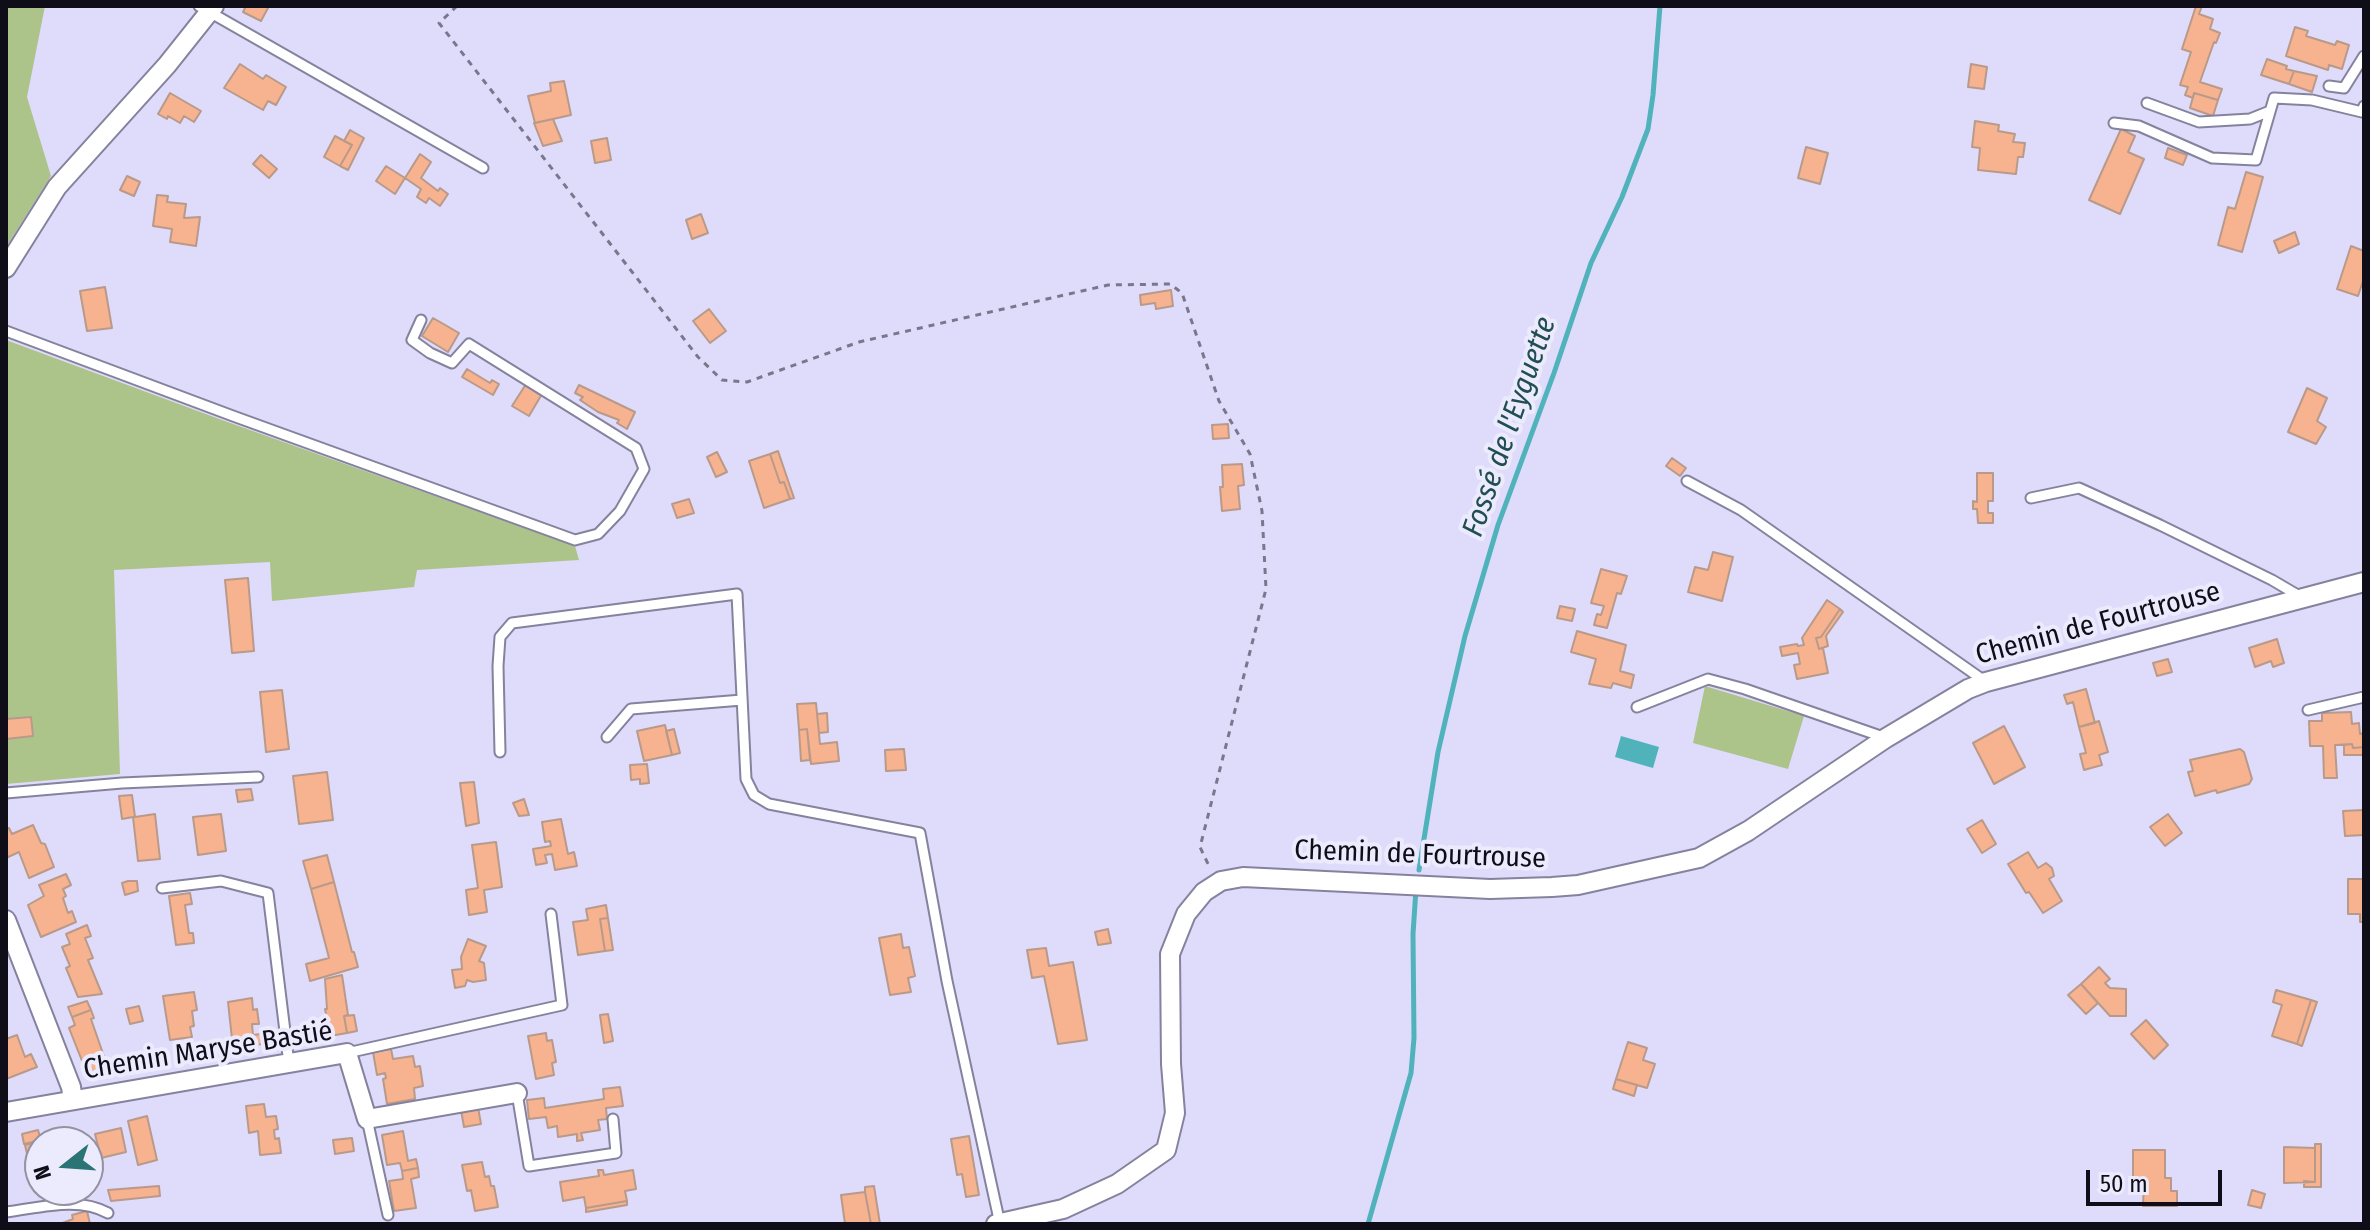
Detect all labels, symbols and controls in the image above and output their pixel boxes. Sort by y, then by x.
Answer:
water label: Fossé de l'Eyguette [1456,312,1564,542]
street label: Chemin de Fourtrouse [1972,575,2224,673]
street label: Chemin de Fourtrouse [1294,834,1546,876]
street label: Chemin Maryse Bastié [81,1015,335,1087]
north arrow [24,1126,104,1206]
scale bar [2090,1154,2226,1204]
text: N [28,1162,57,1183]
text: 50 m [2100,1170,2148,1198]

